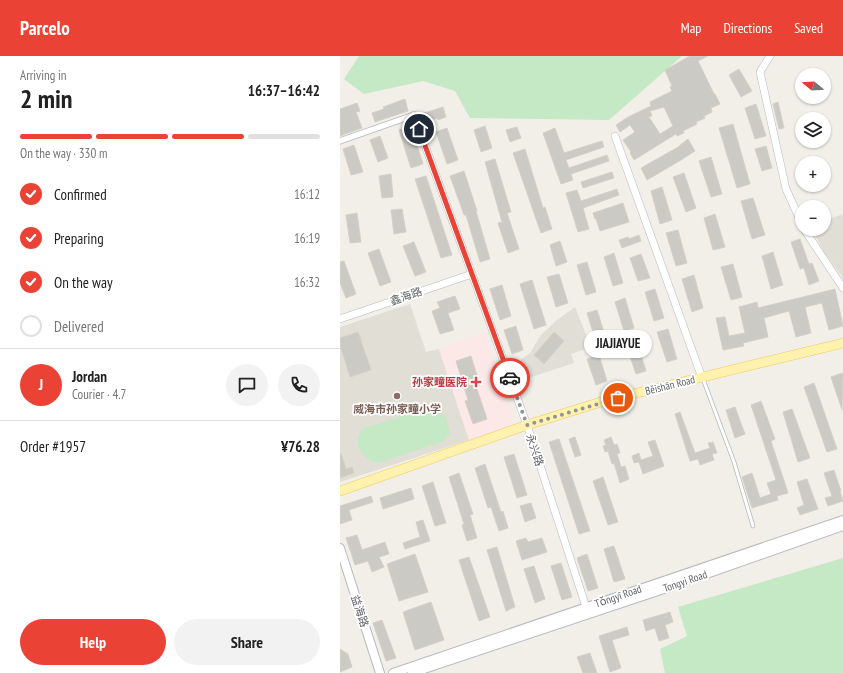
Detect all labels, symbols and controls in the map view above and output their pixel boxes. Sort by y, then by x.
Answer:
text: Parcelo [20,16,70,40]
text: Map [681,19,701,37]
text: Directions [723,19,772,37]
text: Saved [794,19,823,37]
text: Arriving in [20,67,67,84]
north arrow [795,68,831,104]
map controls [795,68,831,236]
text: 16:37–16:42 [248,81,320,100]
text: 2 min [20,82,73,115]
pin [402,112,436,146]
button: layers [795,112,831,148]
icon: home [408,118,430,140]
text: On the way · 330 m [20,145,107,162]
button: + [795,156,831,192]
icon: check [20,183,42,205]
text: Confirmed [54,185,107,204]
text: 16:12 [294,186,320,203]
button: − [795,200,831,236]
icon: check [20,227,42,249]
text: Preparing [54,229,104,248]
text: 16:19 [294,230,320,247]
icon: check [20,271,42,293]
text: On the way [54,273,113,292]
text: 16:32 [294,274,320,291]
street label: 鑫海路 [388,284,424,308]
text: Delivered [54,317,104,336]
callout: JIAJIAYUE [584,330,652,358]
text: JIAJIAYUE [596,335,640,352]
courier [490,358,530,398]
button: chat [226,364,268,406]
button: phone [278,364,320,406]
text: Jordan [72,367,107,386]
icon: car [499,367,521,389]
street label: Běishān Road [644,372,697,398]
text: J [39,375,43,394]
place label: 孙家疃医院 [412,375,467,389]
marker: 孙家疃医院 [470,376,482,388]
pin [601,381,635,415]
text: Courier · 4.7 [72,386,126,403]
icon: bag [607,387,629,409]
marker: 威海市孙家疃小学 [392,391,402,401]
place label: 威海市孙家疃小学 [353,402,441,416]
street label: 永兴路 [523,432,547,468]
text: Order #1957 [20,437,86,456]
text: ¥76.28 [281,437,320,456]
street label: Tongyi Road [661,567,709,595]
street label: Tǒngyī Road [593,581,644,611]
street label: 益海路 [348,593,372,629]
button: Help [20,619,166,665]
button: Share [174,619,320,665]

